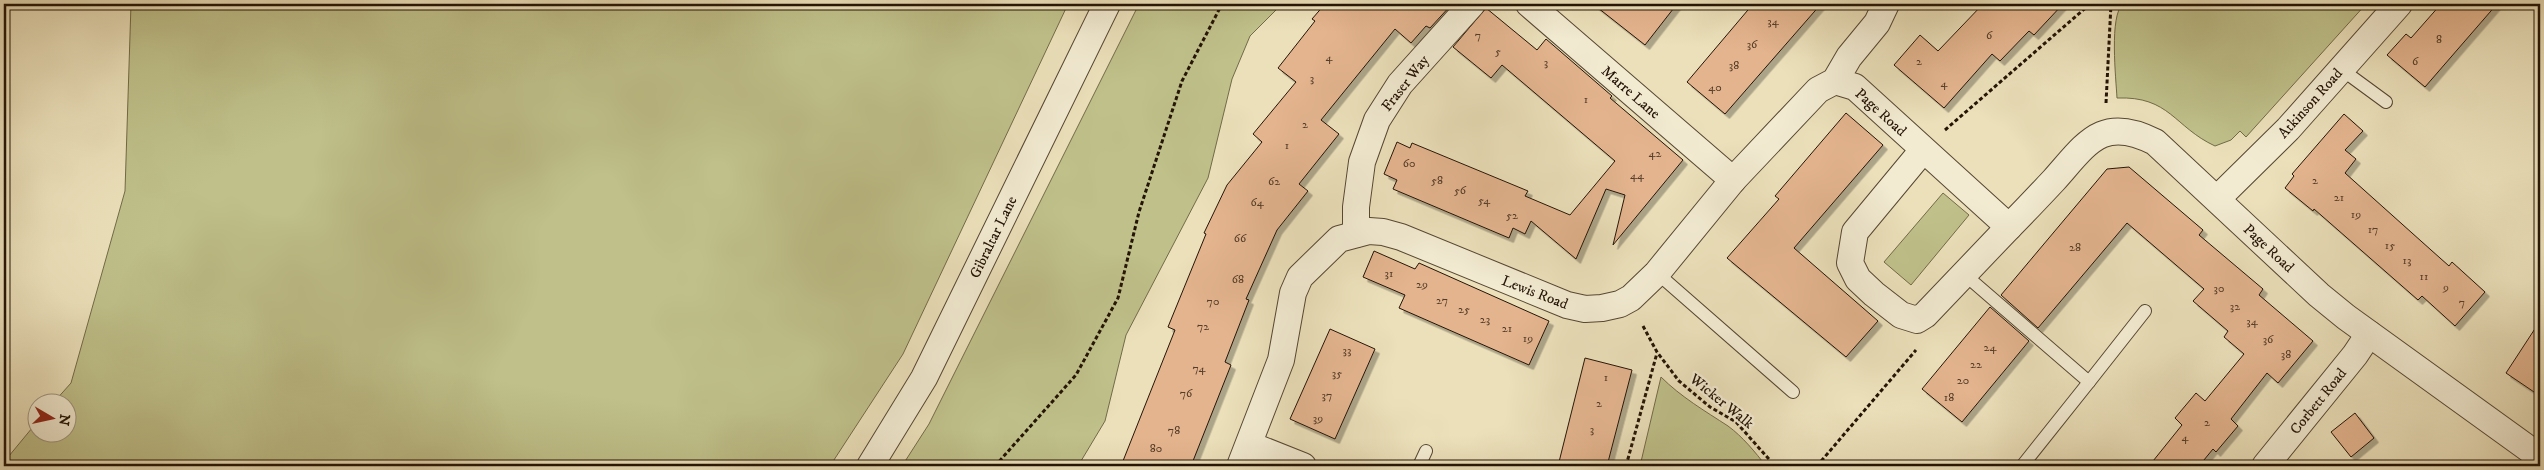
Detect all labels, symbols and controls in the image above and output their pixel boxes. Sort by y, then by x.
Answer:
house number: 34 [1767,14,1780,29]
house number: 7 [1475,28,1481,43]
house number: 6 [1986,28,1993,43]
house number: 8 [2436,32,2442,47]
house number: 36 [1747,37,1758,52]
house number: 5 [1495,44,1501,59]
house number: 4 [1326,50,1334,65]
street label: Fraser Way [1377,50,1434,115]
house number: 2 [1916,54,1922,69]
house number: 6 [2412,54,2419,69]
house number: 3 [1544,55,1548,70]
house number: 38 [1729,58,1739,73]
street label: Marre Lane [1597,62,1664,123]
street label: Atkinson Road [2274,64,2347,142]
house number: 3 [1310,71,1314,86]
house number: 4 [1941,76,1949,91]
house number: 40 [1708,80,1722,95]
street label: Page Road [1851,84,1911,141]
house number: 1 [1584,92,1588,107]
house number: 2 [1302,117,1308,132]
house number: 1 [1285,138,1289,153]
house number: 42 [1649,146,1662,161]
house number: 60 [1403,156,1415,171]
house number: 44 [1630,168,1645,183]
house number: 58 [1431,173,1443,188]
house number: 2 [2312,173,2318,188]
house number: 62 [1268,174,1280,189]
house number: 56 [1454,183,1467,198]
house number: 21 [2334,190,2344,205]
street label: Gibraltar Lane [965,193,1021,281]
house number: 54 [1478,193,1491,208]
house number: 64 [1250,195,1265,210]
house number: 19 [2351,207,2361,222]
house number: 52 [1506,208,1518,223]
street label: Page Road [2239,220,2299,277]
house number: 17 [2368,222,2378,237]
house number: 66 [1234,231,1247,246]
house number: 15 [2385,238,2395,253]
house number: 28 [2069,240,2081,255]
house number: 13 [2403,253,2411,268]
house number: 31 [1385,266,1393,281]
house number: 11 [2420,269,2428,284]
street label: Lewis Road [1499,271,1571,314]
house number: 68 [1232,272,1244,287]
house number: 29 [1416,277,1428,292]
house number: 9 [2442,280,2449,295]
house number: 30 [2214,281,2224,296]
house number: 27 [1436,293,1448,308]
house number: 70 [1207,294,1219,309]
house number: 7 [2459,295,2465,310]
house number: 32 [2230,299,2240,314]
house number: 25 [1458,302,1470,317]
house number: 23 [1480,312,1490,327]
house number: 34 [2246,314,2259,329]
house number: 72 [1197,319,1209,334]
house number: 21 [1502,321,1512,336]
house number: 19 [1523,331,1533,346]
house number: 36 [2263,332,2274,347]
house number: 24 [1984,340,1997,355]
house number: 33 [1343,343,1351,358]
house number: 38 [2281,347,2291,362]
house number: 22 [1970,357,1982,372]
house number: 74 [1192,361,1207,376]
street label: Corbett Road [2286,364,2351,438]
house number: 35 [1332,366,1342,381]
street label: Wicker Walk [1685,369,1758,434]
house number: 1 [1604,370,1608,385]
house number: 20 [1957,373,1969,388]
house number: 76 [1180,386,1193,401]
house number: 37 [1322,388,1332,403]
house number: 18 [1944,390,1954,405]
north arrow [28,392,78,442]
house number: 2 [1596,396,1602,411]
house number: 39 [1313,411,1323,426]
text: N [54,413,74,427]
house number: 2 [2204,415,2210,430]
house number: 3 [1590,422,1594,437]
house number: 78 [1168,423,1180,438]
house number: 4 [2182,430,2190,445]
house number: 80 [1150,441,1162,456]

